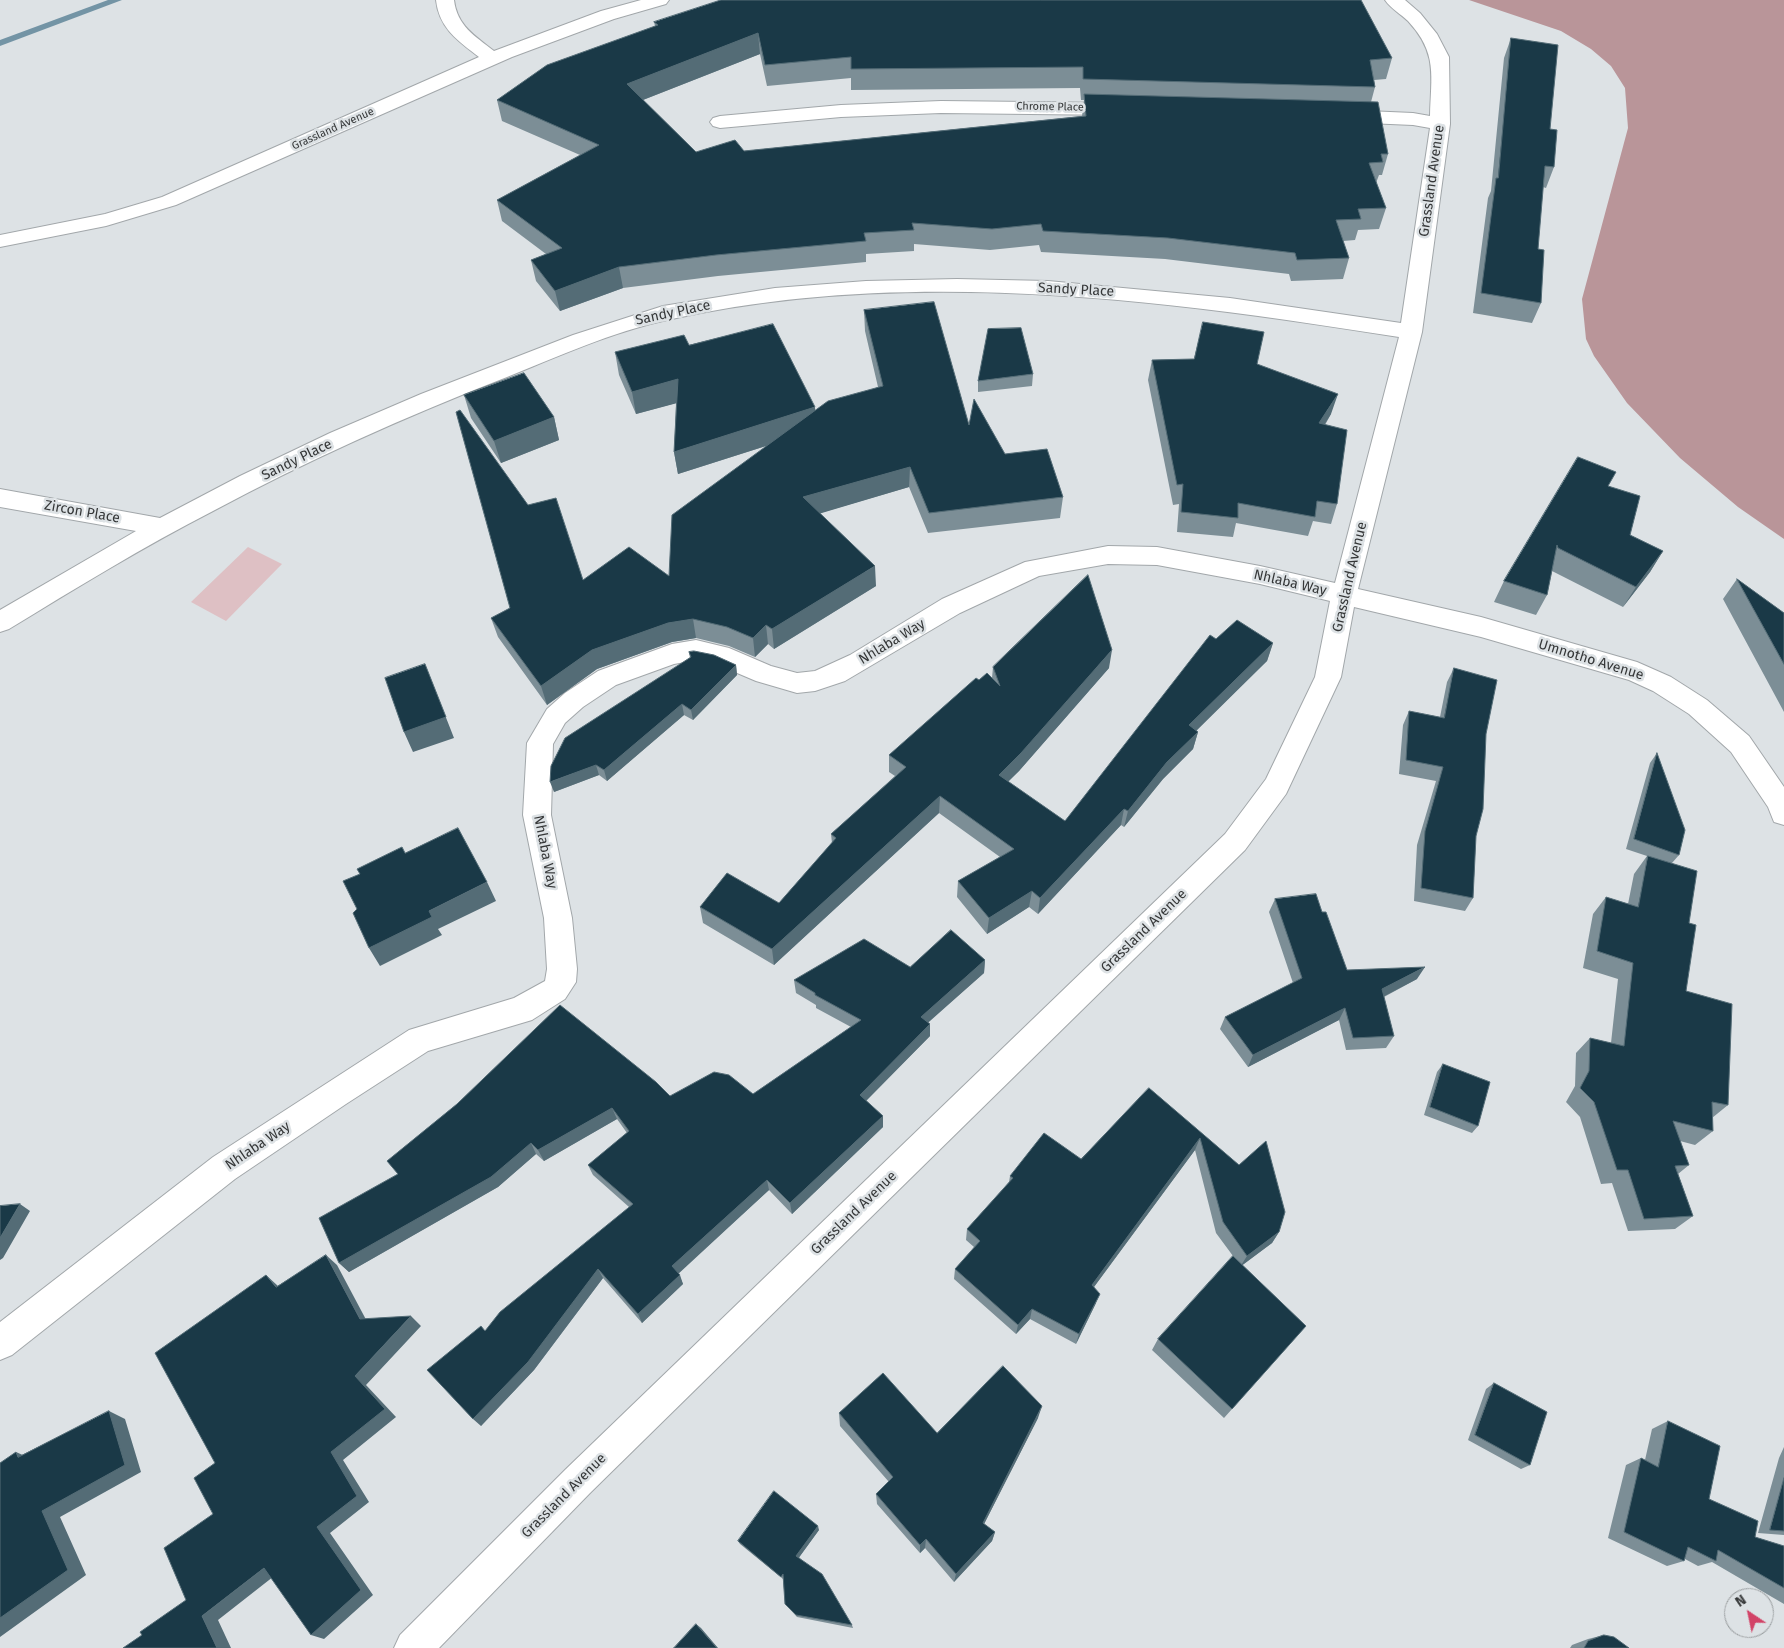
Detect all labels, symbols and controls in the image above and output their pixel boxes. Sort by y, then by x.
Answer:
street label: Chrome Place [1016,100,1084,114]
street label: Grassland Avenue [290,105,376,153]
street label: Grassland Avenue [1416,124,1448,238]
street label: Sandy Place [1038,280,1114,300]
street label: Sandy Place [634,297,712,329]
street label: Sandy Place [259,436,335,484]
street label: Zircon Place [43,497,121,527]
street label: Grassland Avenue [1329,520,1371,634]
street label: Nhlaba Way [1252,566,1328,600]
street label: Nhlaba Way [856,616,928,668]
street label: Umnotho Avenue [1536,636,1646,684]
street label: Nhlaba Way [530,814,560,890]
street label: Grassland Avenue [1098,886,1190,976]
street label: Nhlaba Way [222,1118,294,1174]
street label: Grassland Avenue [808,1168,900,1258]
street label: Grassland Avenue [518,1450,610,1542]
north arrow [1724,1588,1774,1638]
text: N [1732,1591,1749,1611]

